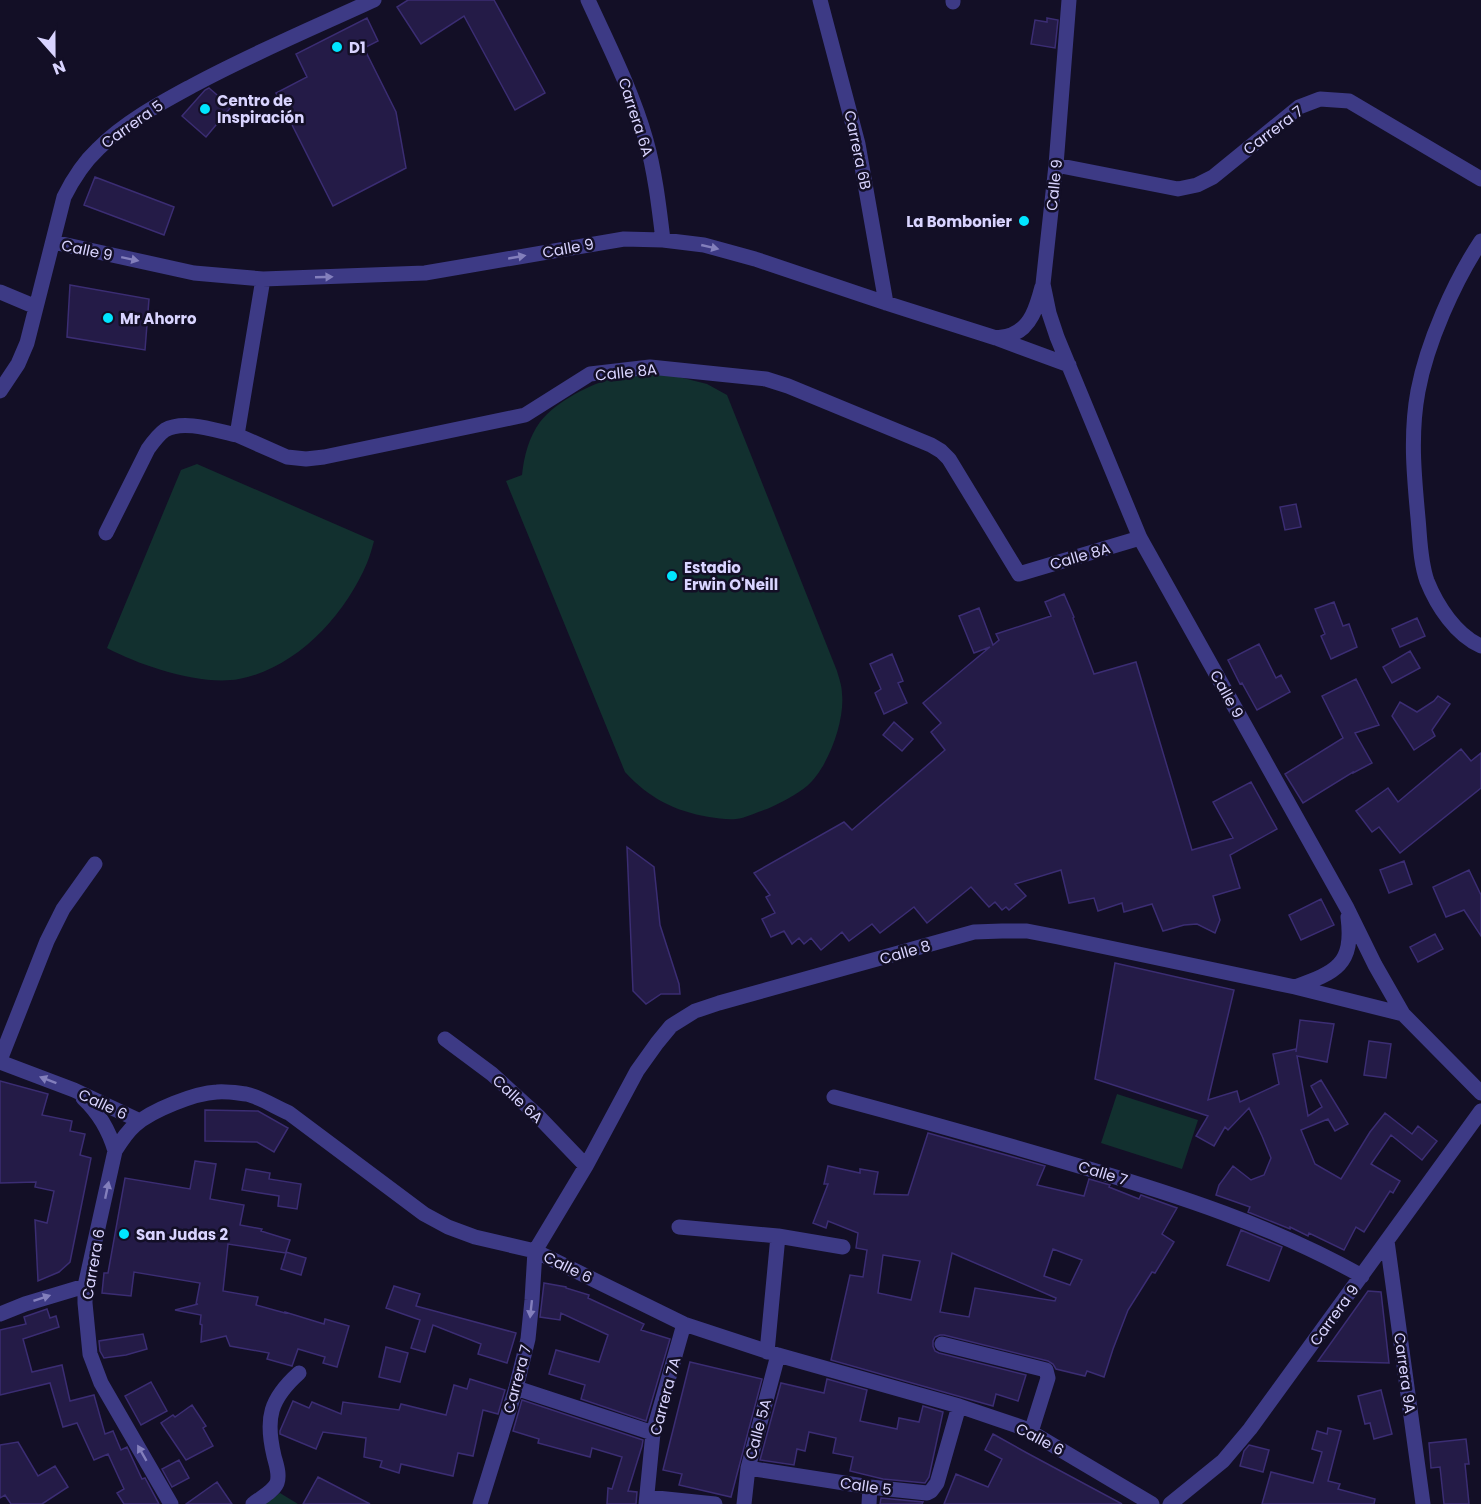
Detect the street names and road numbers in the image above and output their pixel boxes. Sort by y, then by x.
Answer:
street label: Carrera 6A [613,75,659,159]
street label: Carrera 5 [97,95,167,153]
street label: Carrera 7 [1239,101,1307,159]
street label: Carrera 6B [839,108,877,192]
street label: Calle 9 [1041,158,1067,212]
street label: Calle 9 [541,233,595,263]
street label: Calle 9 [59,234,115,266]
street label: Calle 8A [594,358,658,386]
street label: Calle 8A [1047,537,1113,575]
street label: Calle 9 [1205,666,1249,722]
street label: Calle 8 [877,935,933,969]
street label: Calle 6A [488,1070,548,1128]
street label: Calle 6 [75,1084,131,1124]
street label: Calle 7 [1076,1156,1130,1190]
street label: Carrera 6 [76,1227,110,1301]
street label: Calle 6 [540,1246,596,1288]
street label: Carrera 9 [1305,1280,1363,1350]
street label: Carrera 9A [1389,1331,1421,1415]
street label: Carrera 7 [498,1342,536,1416]
street label: Carrera 7A [644,1355,686,1437]
street label: Calle 5A [740,1396,776,1462]
street label: Calle 6 [1012,1418,1068,1460]
street label: Calle 5 [839,1472,893,1500]

